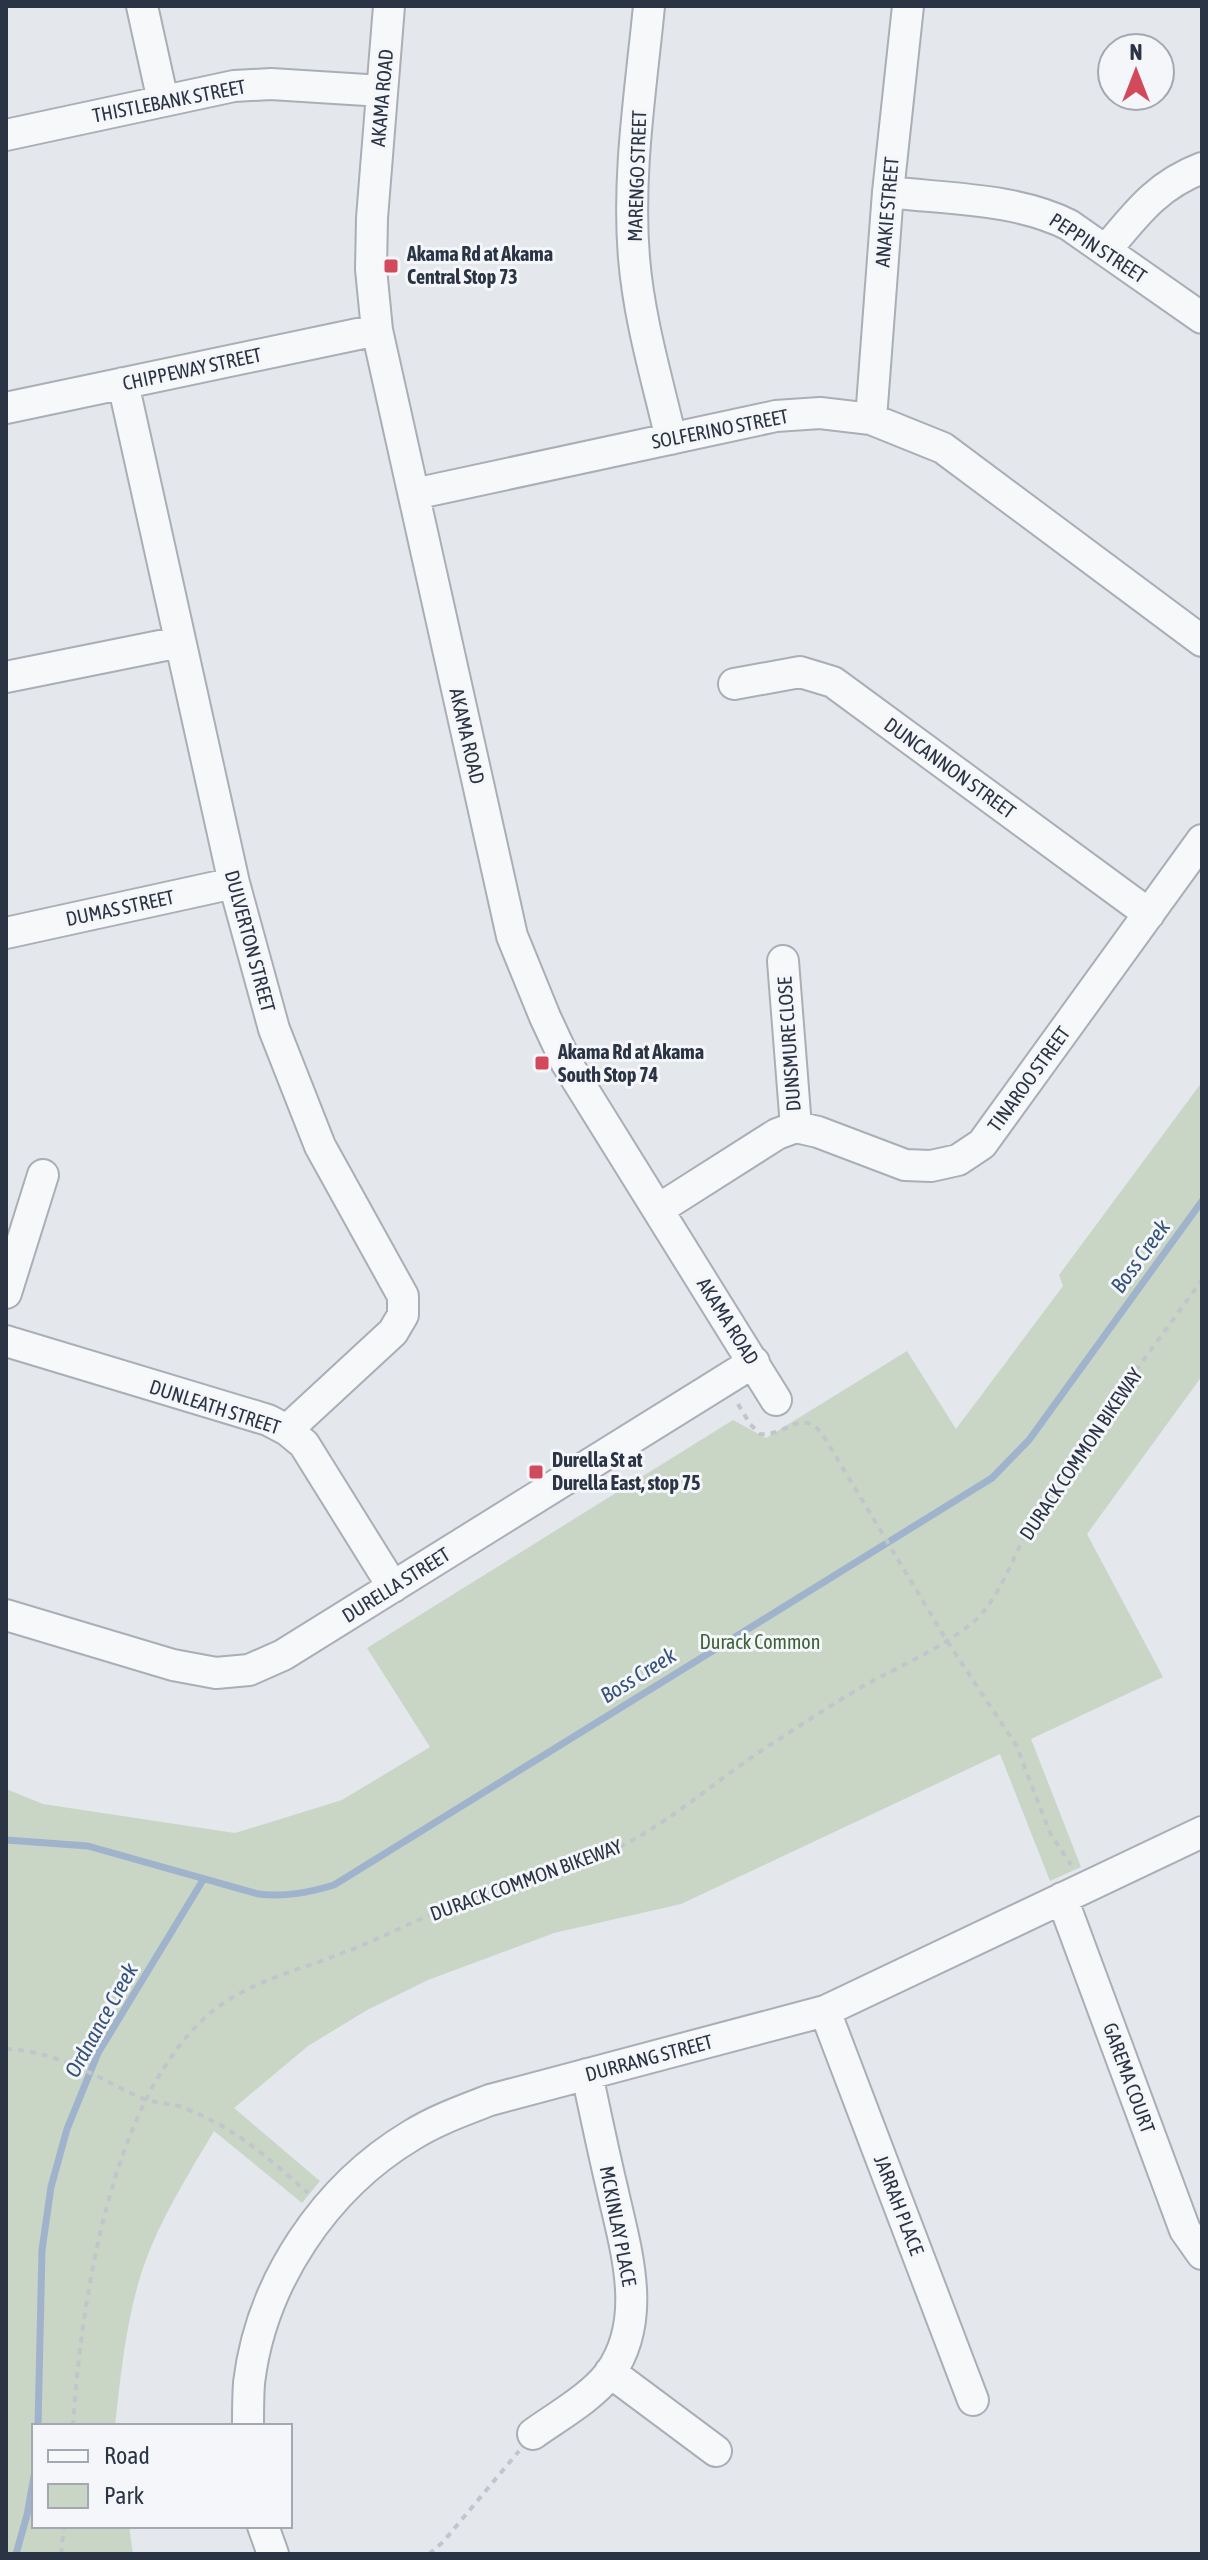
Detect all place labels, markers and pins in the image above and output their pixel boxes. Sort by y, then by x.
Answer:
place label: Akama Rd at Akama Central Stop 73 [406,242,553,288]
marker: Akama Rd at Akama Central Stop 73 [382,257,400,275]
place label: Akama Rd at Akama South Stop 74 [557,1040,704,1086]
marker: Akama Rd at Akama South Stop 74 [533,1054,551,1072]
place label: Durella St at Durella East, stop 75 [552,1448,700,1494]
marker: Durella St at Durella East, stop 75 [527,1463,545,1481]

